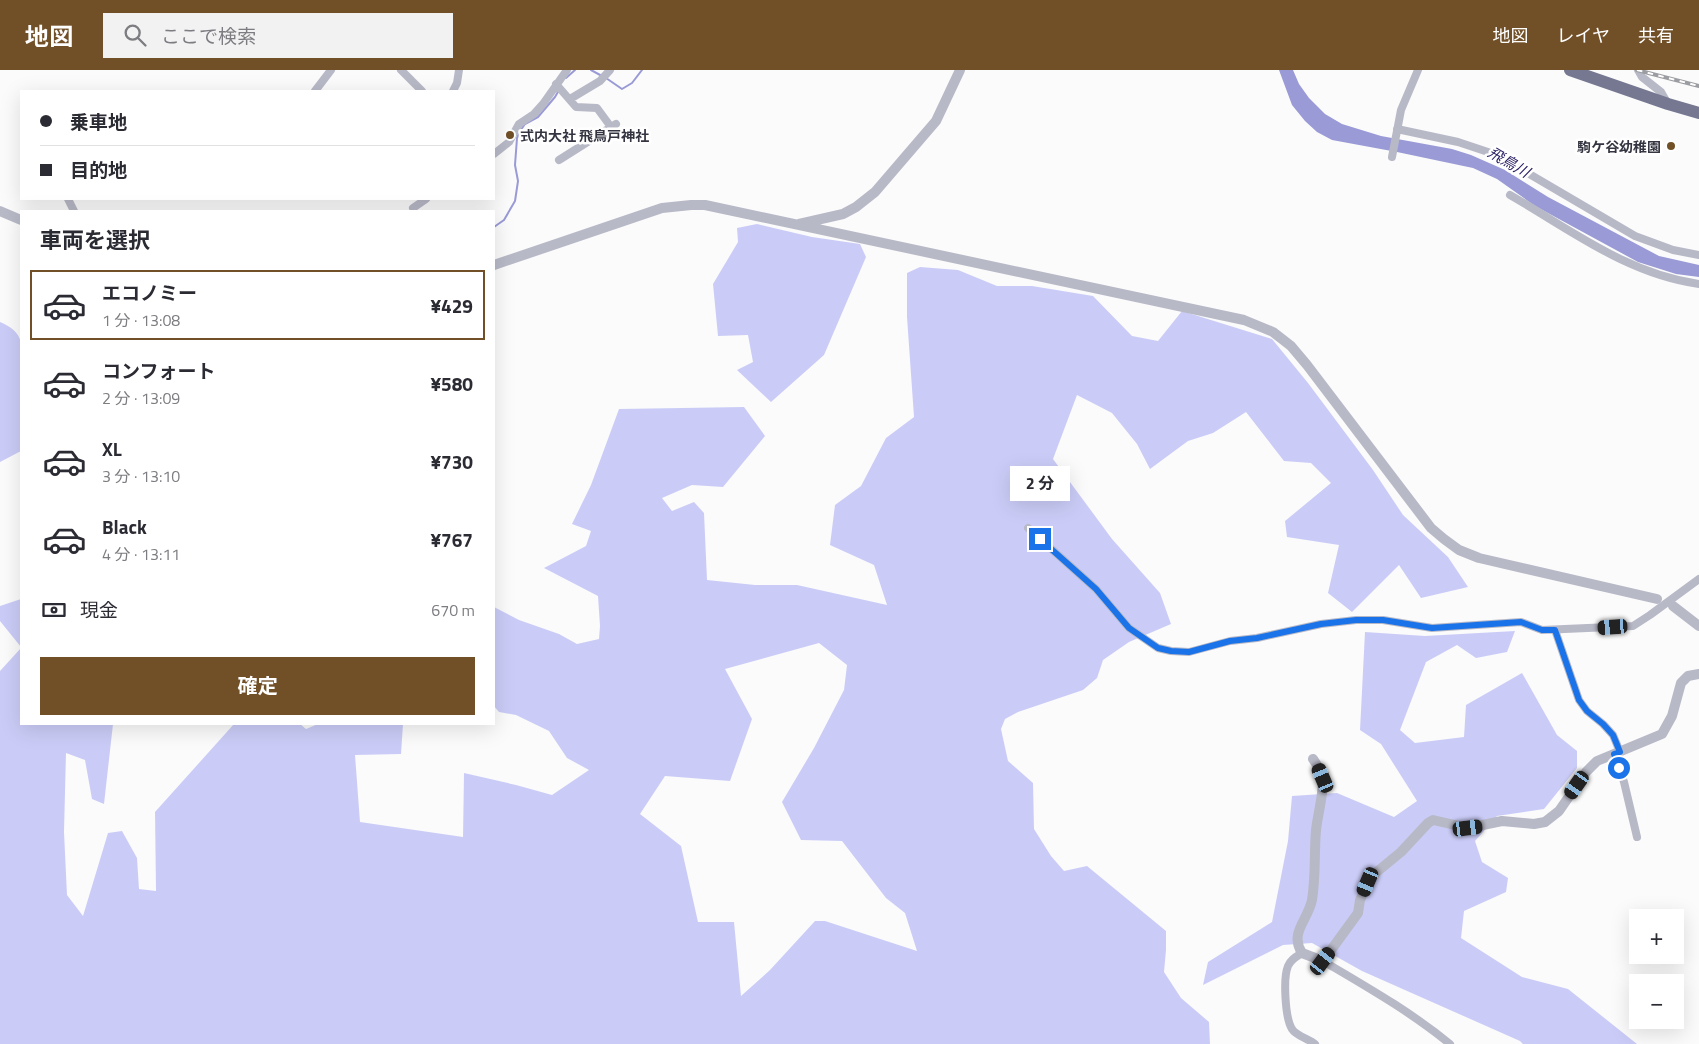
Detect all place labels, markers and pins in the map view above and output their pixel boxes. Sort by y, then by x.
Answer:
place label: 式内大社 飛鳥戸神社 [520,125,649,146]
marker: 式内大社 飛鳥戸神社 [504,129,516,141]
place label: 駒ケ谷幼稚園 [1577,136,1661,157]
marker: 駒ケ谷幼稚園 [1665,140,1677,152]

